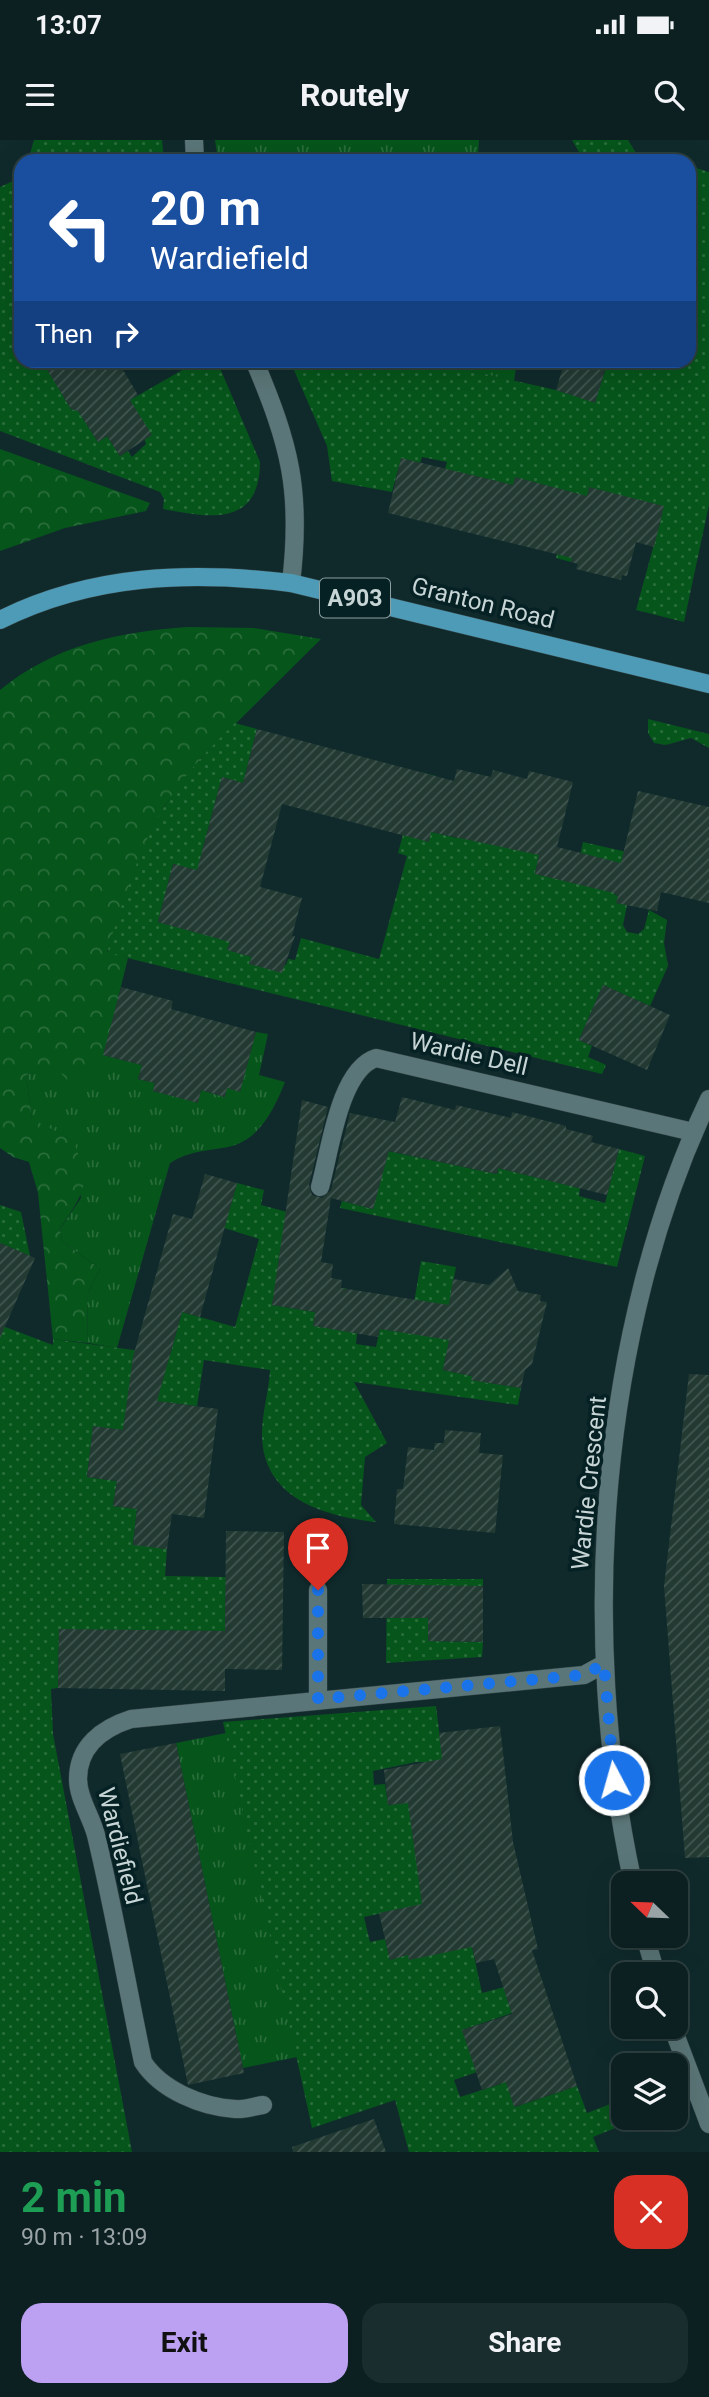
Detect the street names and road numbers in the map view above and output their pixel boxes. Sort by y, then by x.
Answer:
street label: Granton Road [409,572,557,634]
road number: A903 [320,578,390,618]
street label: Wardie Dell [407,1027,531,1081]
street label: Wardie Crescent [566,1394,612,1571]
street label: Wardiefield [92,1785,148,1907]

